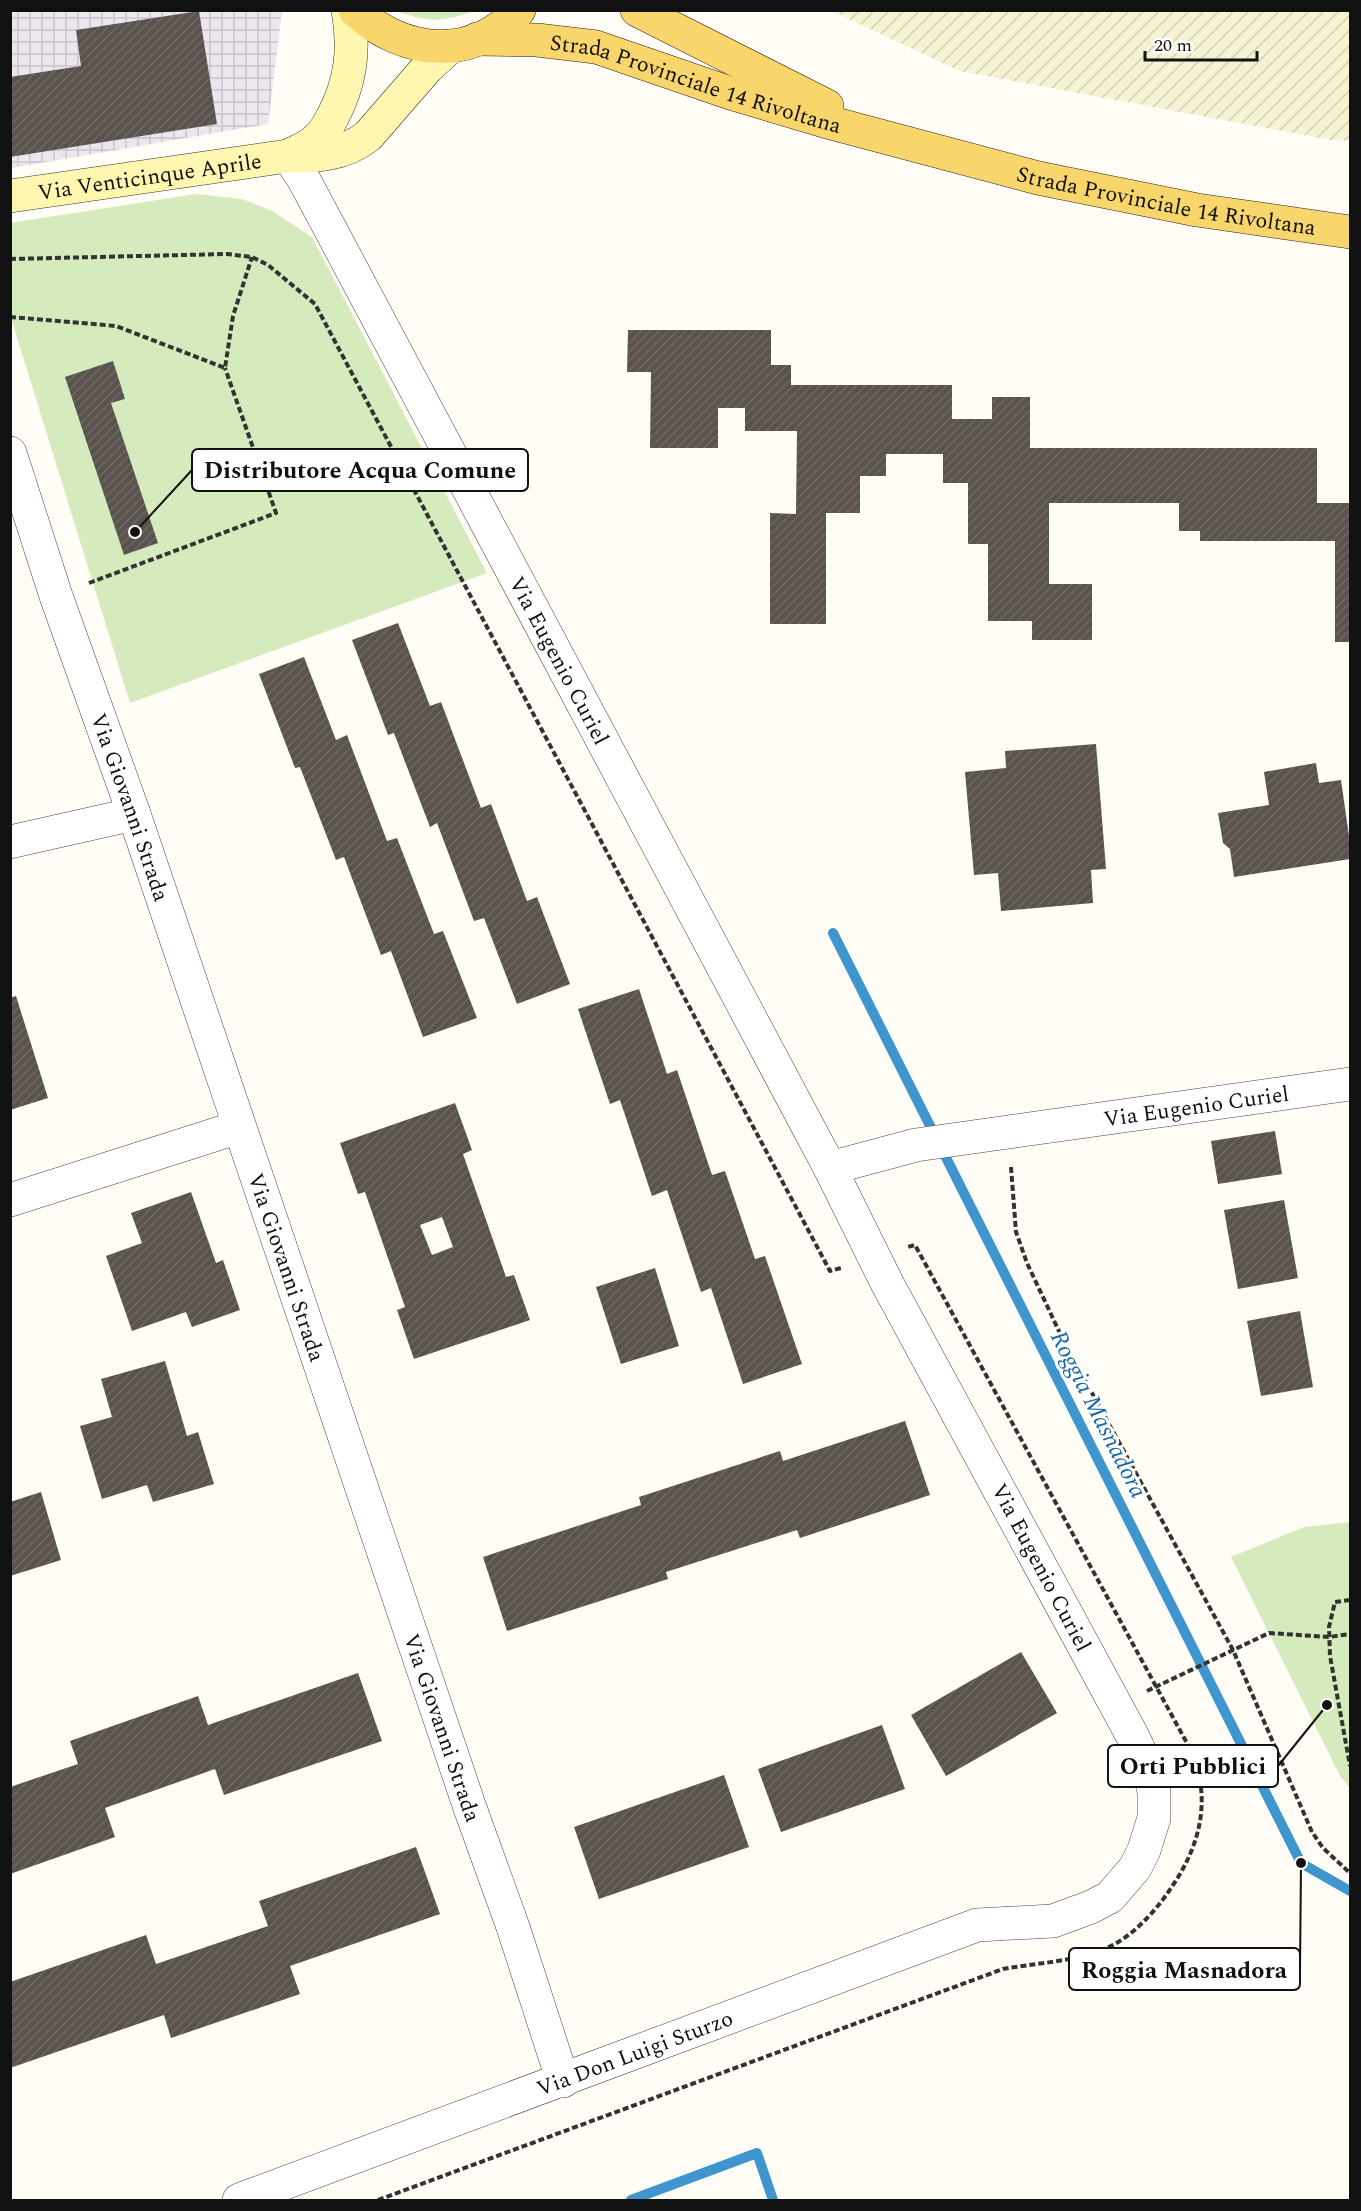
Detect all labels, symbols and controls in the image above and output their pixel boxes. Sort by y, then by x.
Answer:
scale bar [1145,24,1258,62]
street label: Strada Provinciale 14 Rivoltana [548,27,845,143]
text: 20 m [1154,32,1192,59]
street label: Via Venticinque Aprile [36,145,264,210]
street label: Strada Provinciale 14 Rivoltana [1013,158,1318,245]
callout: Distributore Acqua Comune [192,449,528,491]
text: Distributore Acqua Comune [204,453,516,489]
street label: Via Eugenio Curiel [500,571,617,751]
street label: Via Giovanni Strada [81,709,177,906]
street label: Via Eugenio Curiel [1102,1078,1291,1136]
street label: Via Giovanni Strada [239,1169,333,1366]
water label: Roggia Masnadora [1040,1324,1156,1504]
street label: Via Eugenio Curiel [982,1478,1099,1658]
street label: Via Giovanni Strada [394,1629,489,1827]
callout: Orti Pubblici [1108,1745,1278,1787]
text: Orti Pubblici [1120,1749,1266,1785]
callout: Roggia Masnadora [1069,1948,1300,1990]
text: Roggia Masnadora [1081,1953,1288,1989]
street label: Via Don Luigi Sturzo [532,2002,738,2106]

